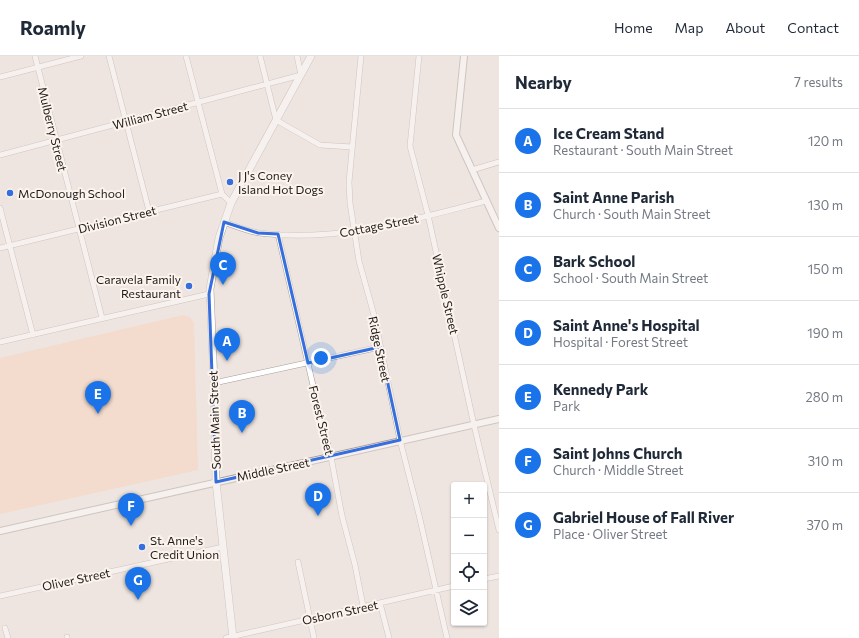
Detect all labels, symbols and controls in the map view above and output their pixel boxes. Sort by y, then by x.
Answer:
text: Roamly [20,16,86,39]
text: Home [614,19,653,36]
text: Map [675,19,703,36]
text: About [725,19,765,36]
text: Contact [787,19,839,36]
text: Nearby [515,72,572,93]
text: 7 results [794,74,843,90]
street label: Mulberry Street [36,85,70,173]
street label: William Street [111,98,189,132]
text: Ice Cream Stand [553,124,664,142]
text: A [523,133,533,149]
text: 120 m [808,133,843,149]
text: Restaurant · South Main Street [553,142,733,158]
place label: J J's Coney Island Hot Dogs [238,168,324,196]
marker: J J's Coney Island Hot Dogs [225,177,235,187]
place label: McDonough School [18,186,125,200]
marker: McDonough School [5,188,15,198]
text: Saint Anne Parish [553,188,675,206]
text: B [524,197,532,213]
text: 130 m [808,197,843,213]
street label: Division Street [77,203,158,235]
text: Church · South Main Street [553,206,711,222]
street label: Cottage Street [338,210,420,240]
pin: C [210,252,236,285]
street label: Whipple Street [430,252,462,336]
text: Bark School [553,252,635,270]
text: C [524,261,532,277]
text: 150 m [808,261,843,277]
text: School · South Main Street [553,270,708,286]
place label: Caravela Family Restaurant [96,272,181,300]
marker: Caravela Family Restaurant [184,281,194,291]
street label: Ridge Street [366,315,394,383]
text: Saint Anne's Hospital [553,316,700,334]
text: D [523,325,533,341]
text: 190 m [807,325,843,341]
pin: A [214,328,240,361]
text: Hospital · Forest Street [553,334,688,350]
your location [311,348,331,368]
street label: South Main Street [205,370,223,470]
text: Kennedy Park [553,380,648,398]
pin: E [85,381,111,414]
street label: Forest Street [307,384,337,456]
text: E [524,389,532,405]
text: 280 m [806,389,843,405]
text: Park [553,398,580,414]
pin: B [229,400,255,433]
text: Saint Johns Church [553,444,682,462]
text: F [524,453,532,469]
text: 310 m [808,453,843,469]
street label: Middle Street [235,454,311,484]
text: Church · Middle Street [553,462,684,478]
map controls [451,482,487,626]
button: + [451,482,487,518]
pin: D [305,483,331,516]
pin: F [118,493,144,526]
text: Gabriel House of Fall River [553,508,734,526]
text: G [523,517,533,533]
text: 370 m [806,517,843,533]
button: − [451,518,487,554]
text: Place · Oliver Street [553,526,668,542]
place label: St. Anne's Credit Union [150,533,219,561]
marker: St. Anne's Credit Union [137,542,147,552]
button: locate [451,554,487,590]
street label: Oliver Street [41,565,111,593]
pin: G [125,567,151,600]
button: layers [451,590,487,626]
street label: Osborn Street [301,597,379,627]

